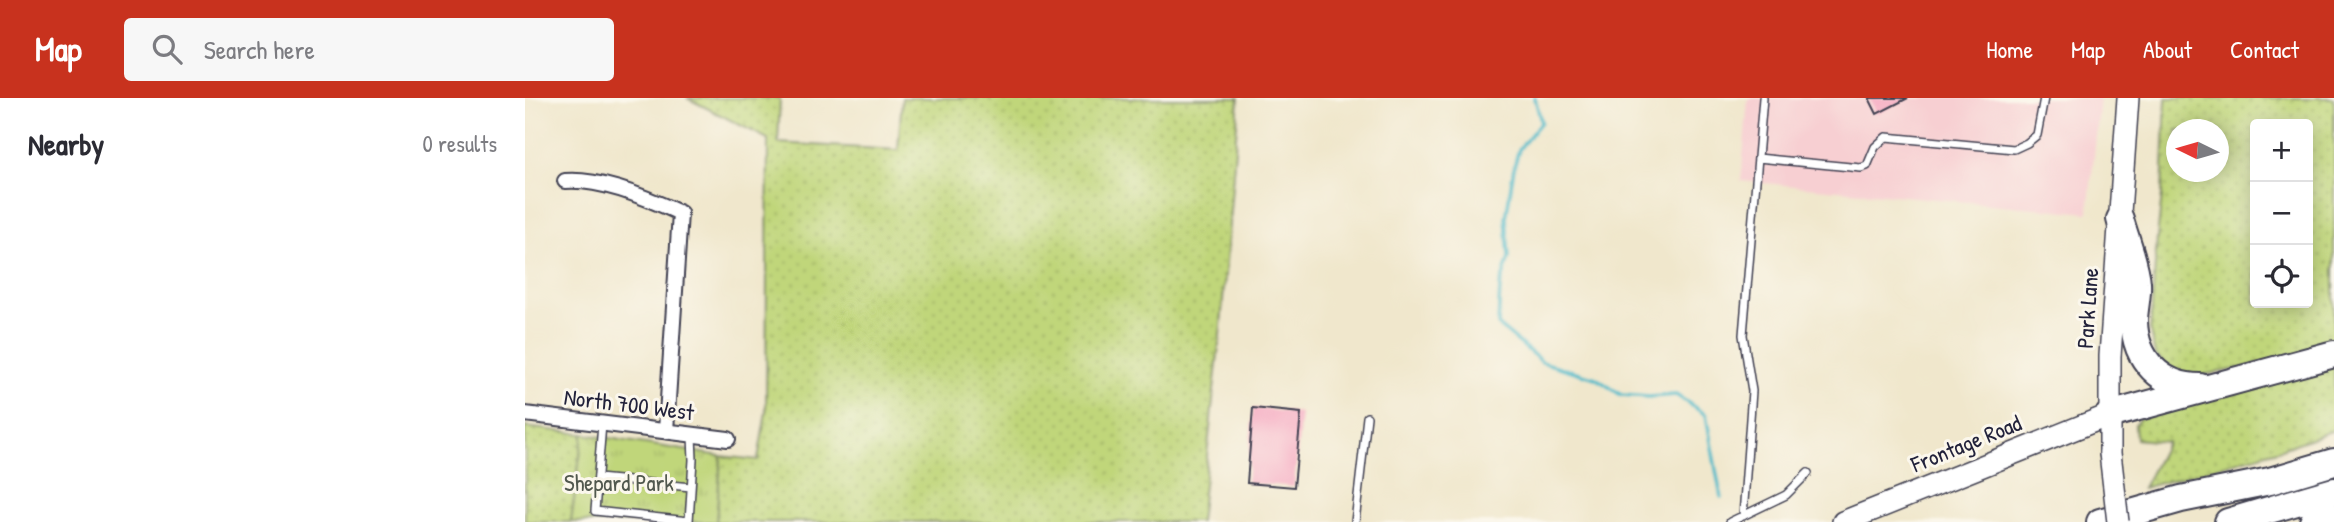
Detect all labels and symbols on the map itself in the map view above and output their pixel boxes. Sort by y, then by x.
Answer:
north arrow [2166,119,2229,182]
street label: Park Lane [2069,267,2105,349]
street label: North 700 West [562,381,697,427]
street label: Frontage Road [1905,407,2026,480]
park label: Shepard Park [564,467,674,498]

